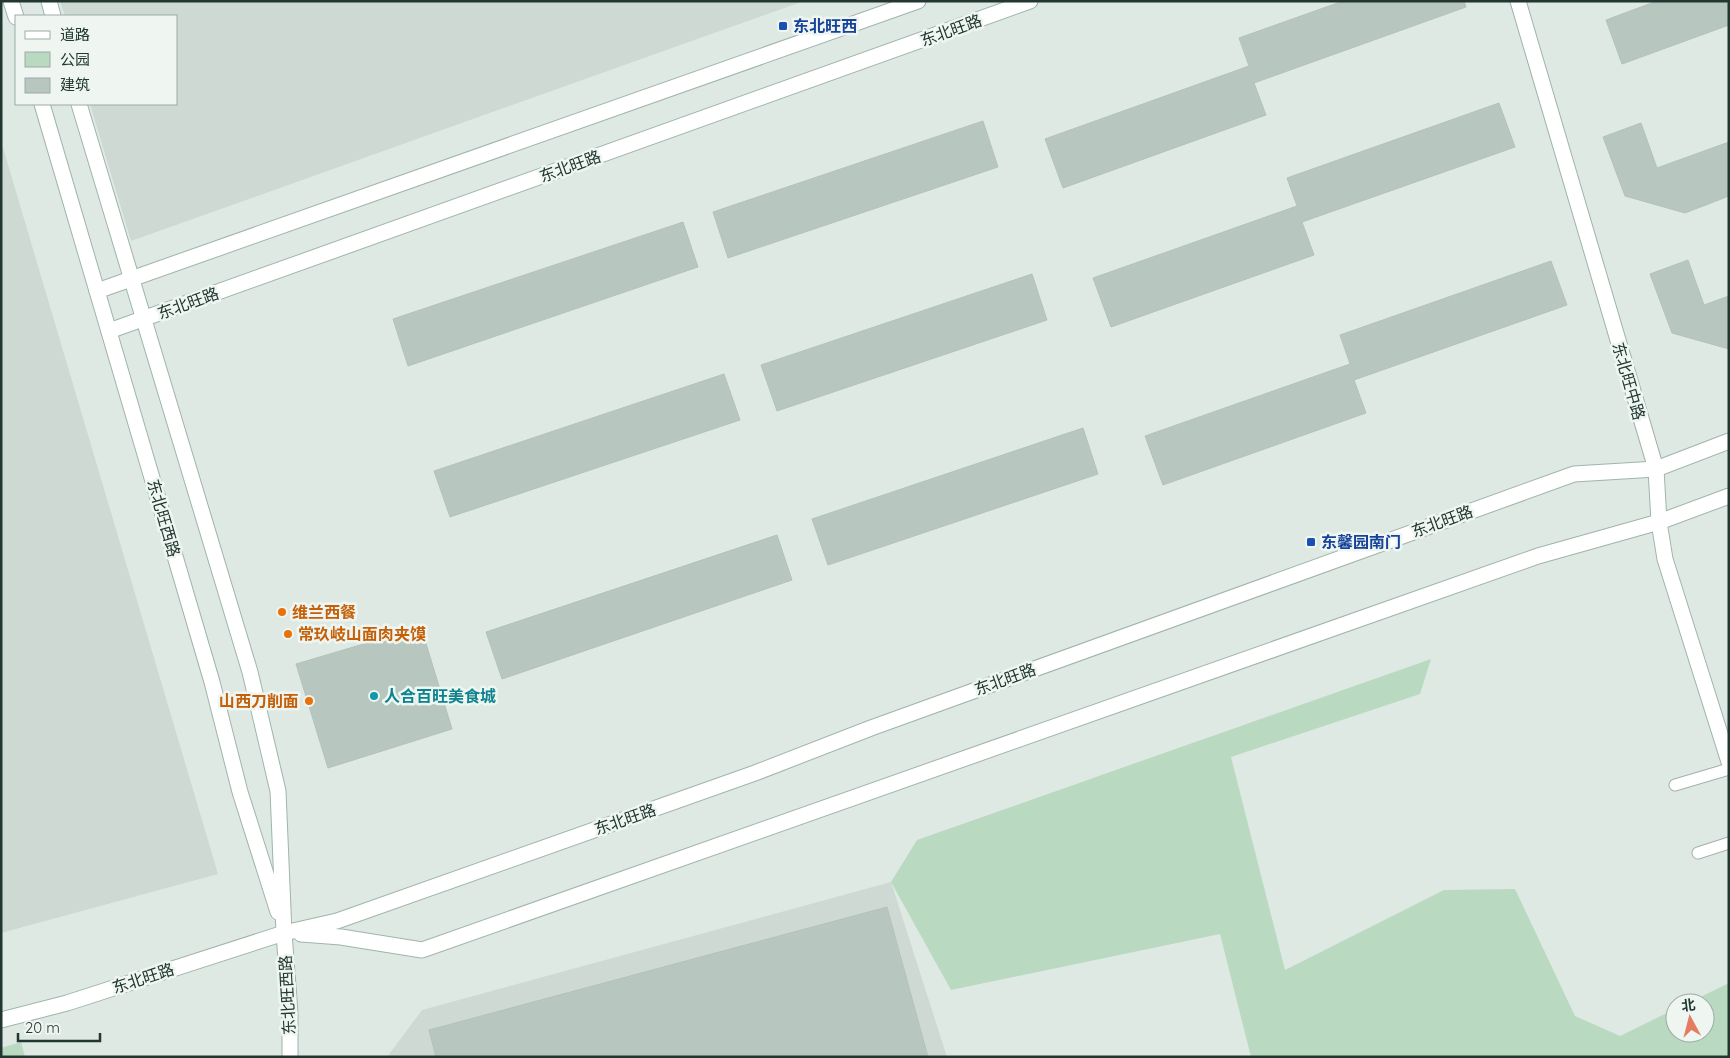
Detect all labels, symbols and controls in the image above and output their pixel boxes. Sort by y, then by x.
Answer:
street label: 东北旺路 [918,10,984,50]
legend [15,15,178,105]
place label: 东北旺西 [793,16,857,36]
marker: 东北旺西 [777,20,789,32]
text: 道路 [60,25,90,44]
text: 公园 [60,50,90,69]
text: 建筑 [60,75,90,94]
street label: 东北旺路 [537,146,603,186]
street label: 东北旺路 [155,283,221,323]
street label: 东北旺中路 [1608,340,1650,422]
street label: 东北旺西路 [143,477,185,559]
street label: 东北旺路 [1409,501,1475,541]
place label: 东馨园南门 [1321,532,1401,552]
marker: 东馨园南门 [1305,536,1317,548]
place label: 维兰西餐 [292,602,356,622]
marker: 维兰西餐 [276,606,288,618]
place label: 常玖岐山面肉夹馍 [298,624,426,644]
marker: 常玖岐山面肉夹馍 [282,628,294,640]
street label: 东北旺路 [972,659,1038,699]
place label: 人合百旺美食城 [384,686,496,706]
marker: 人合百旺美食城 [368,690,380,702]
place label: 山西刀削面 [219,691,299,711]
marker: 山西刀削面 [303,695,315,707]
street label: 东北旺路 [591,799,659,839]
street label: 东北旺西路 [275,955,299,1035]
street label: 东北旺路 [109,959,177,997]
north arrow [1665,993,1715,1043]
text: 北 [1680,995,1696,1015]
scale bar [18,1010,100,1042]
text: 20 m [25,1018,60,1037]

